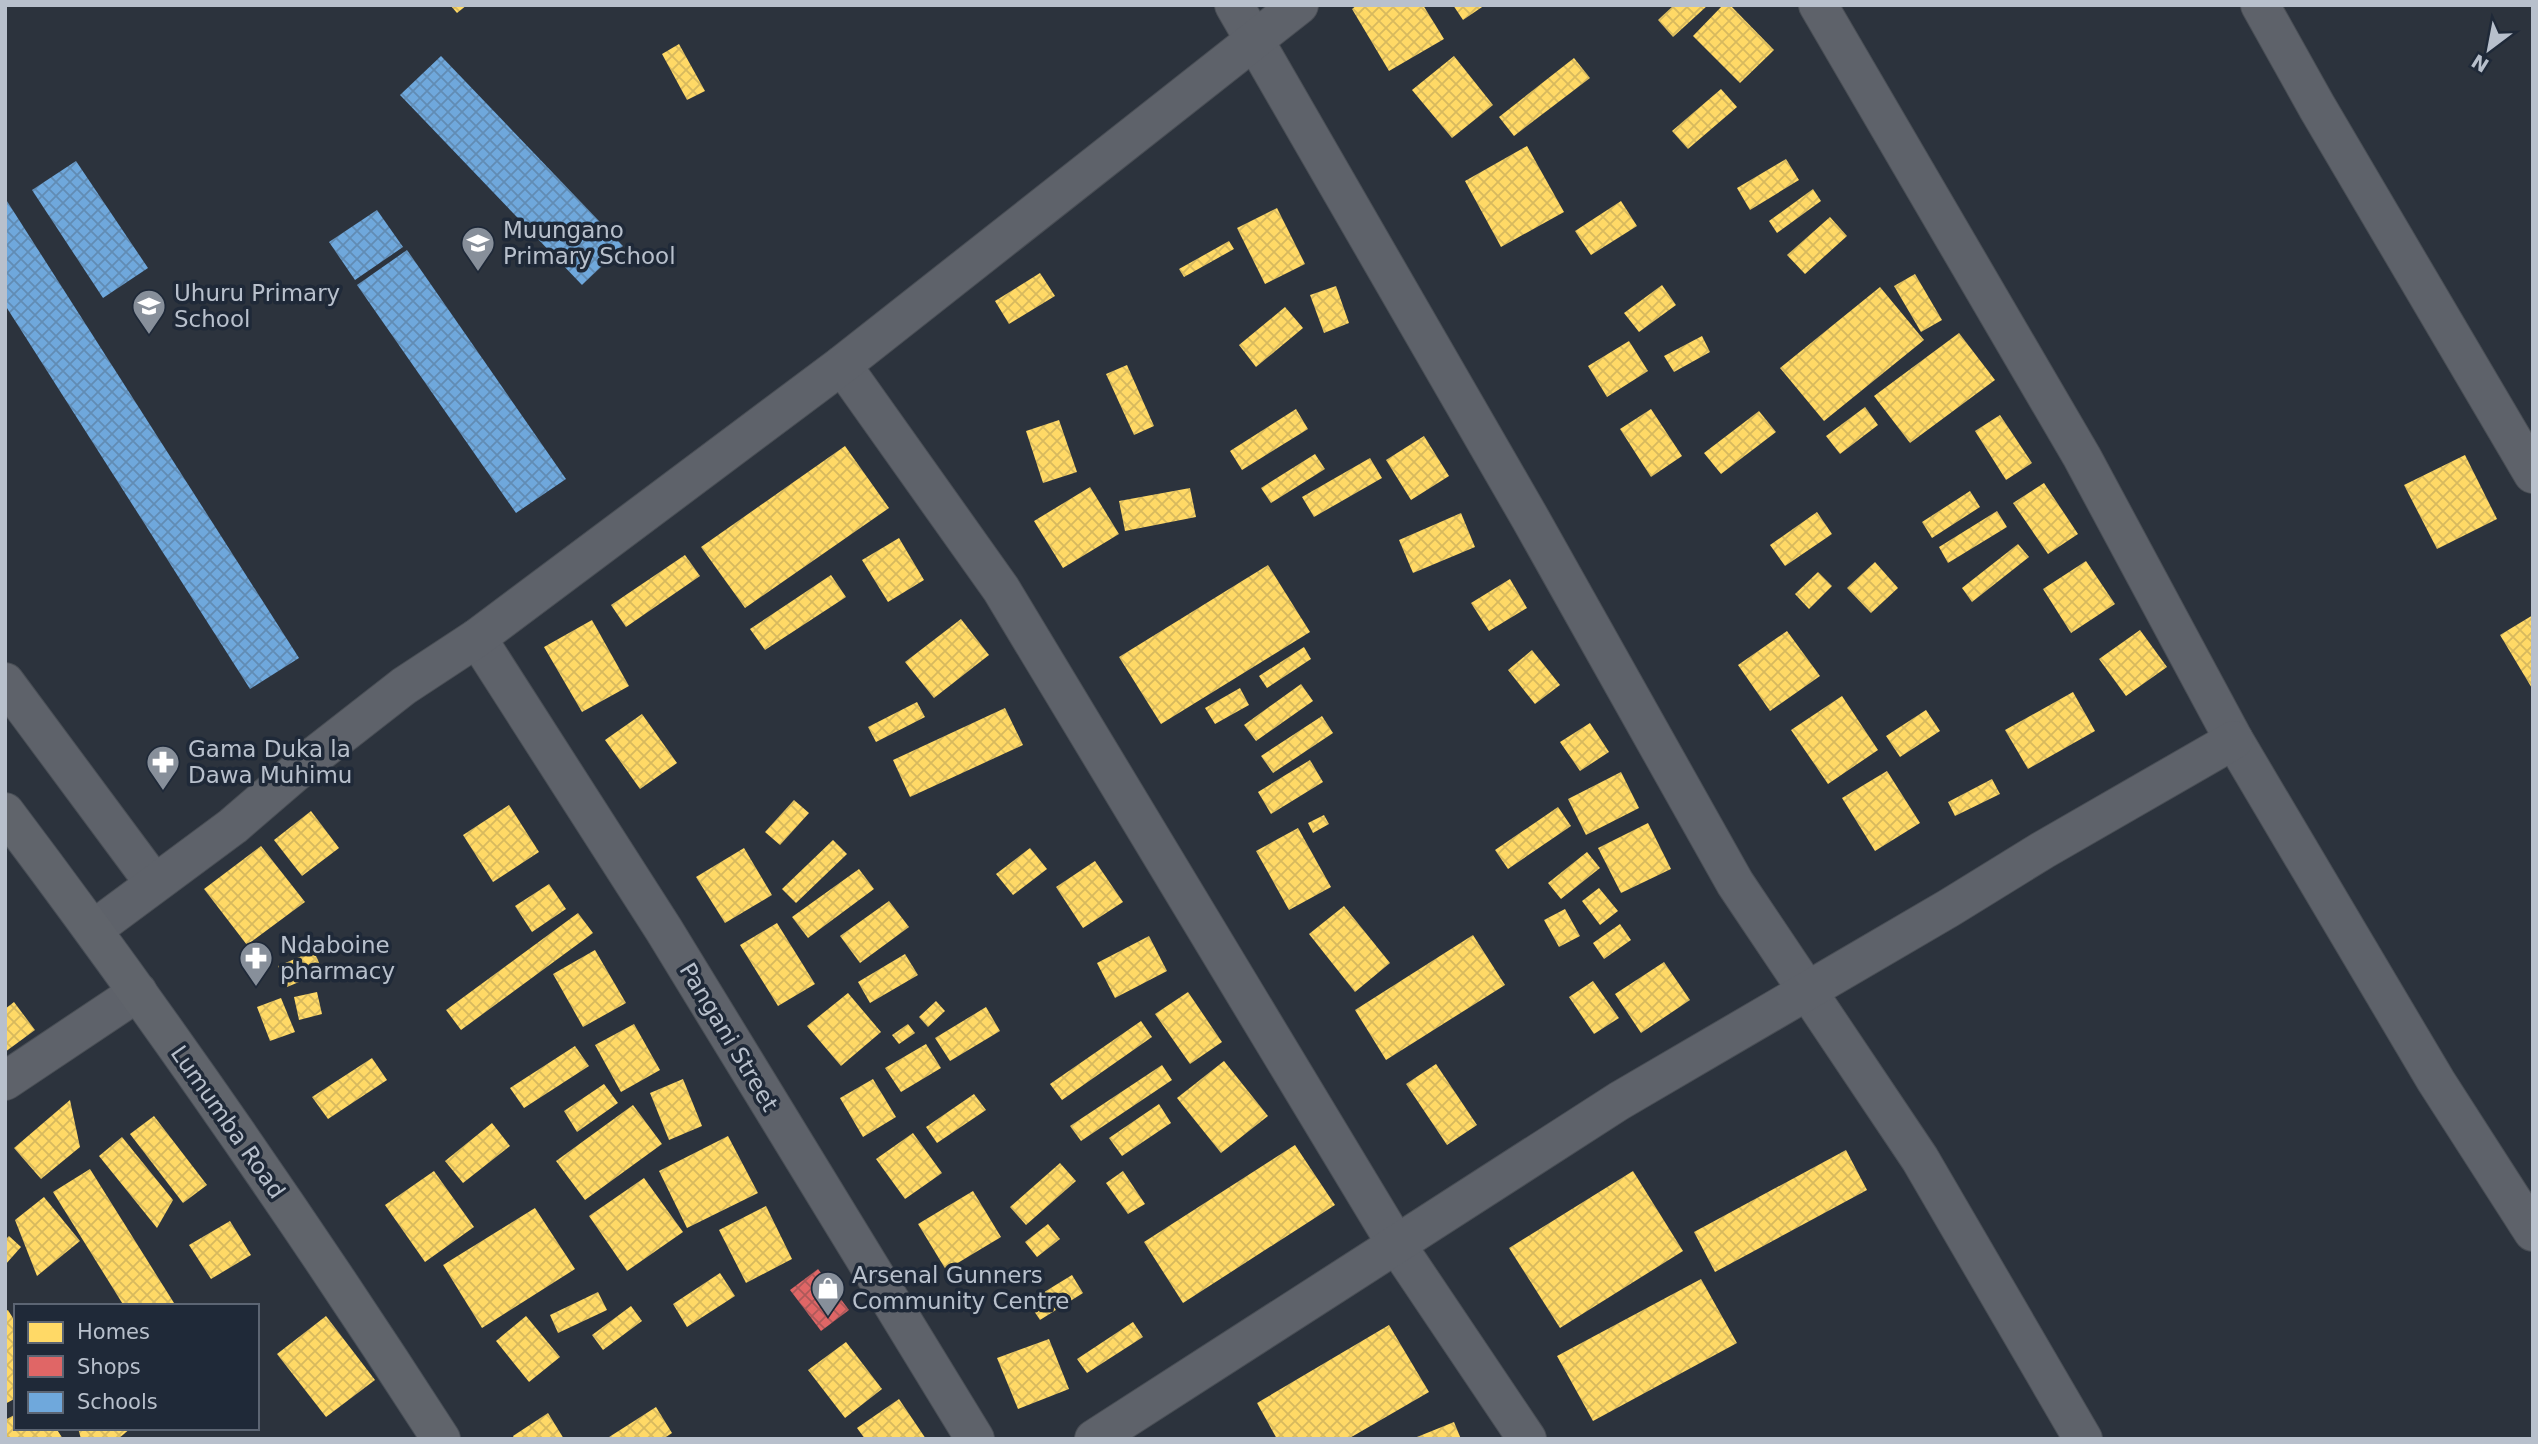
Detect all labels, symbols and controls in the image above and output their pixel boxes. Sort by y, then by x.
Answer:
north arrow [2454,14,2524,84]
text: N [2467,50,2493,77]
place label: Muungano Primary School [503,217,676,269]
school or university icon: Muungano Primary School [459,224,497,273]
place label: Uhuru Primary School [174,280,340,332]
school or university icon: Uhuru Primary School [130,287,168,336]
place label: Gama Duka la Dawa Muhimu [188,736,352,788]
pharmacy icon: Gama Duka la Dawa Muhimu [144,743,182,792]
place label: Ndaboine pharmacy [280,932,395,984]
pharmacy icon: Ndaboine pharmacy [237,939,275,988]
street label: Pangani Street [674,958,784,1116]
street label: Lumumba Road [166,1041,290,1203]
place label: Arsenal Gunners Community Centre [852,1262,1069,1314]
shop icon: Arsenal Gunners Community Centre [809,1269,847,1318]
legend [14,1304,259,1430]
text: Homes [77,1320,150,1344]
text: Shops [77,1355,141,1379]
text: Schools [77,1390,158,1414]

